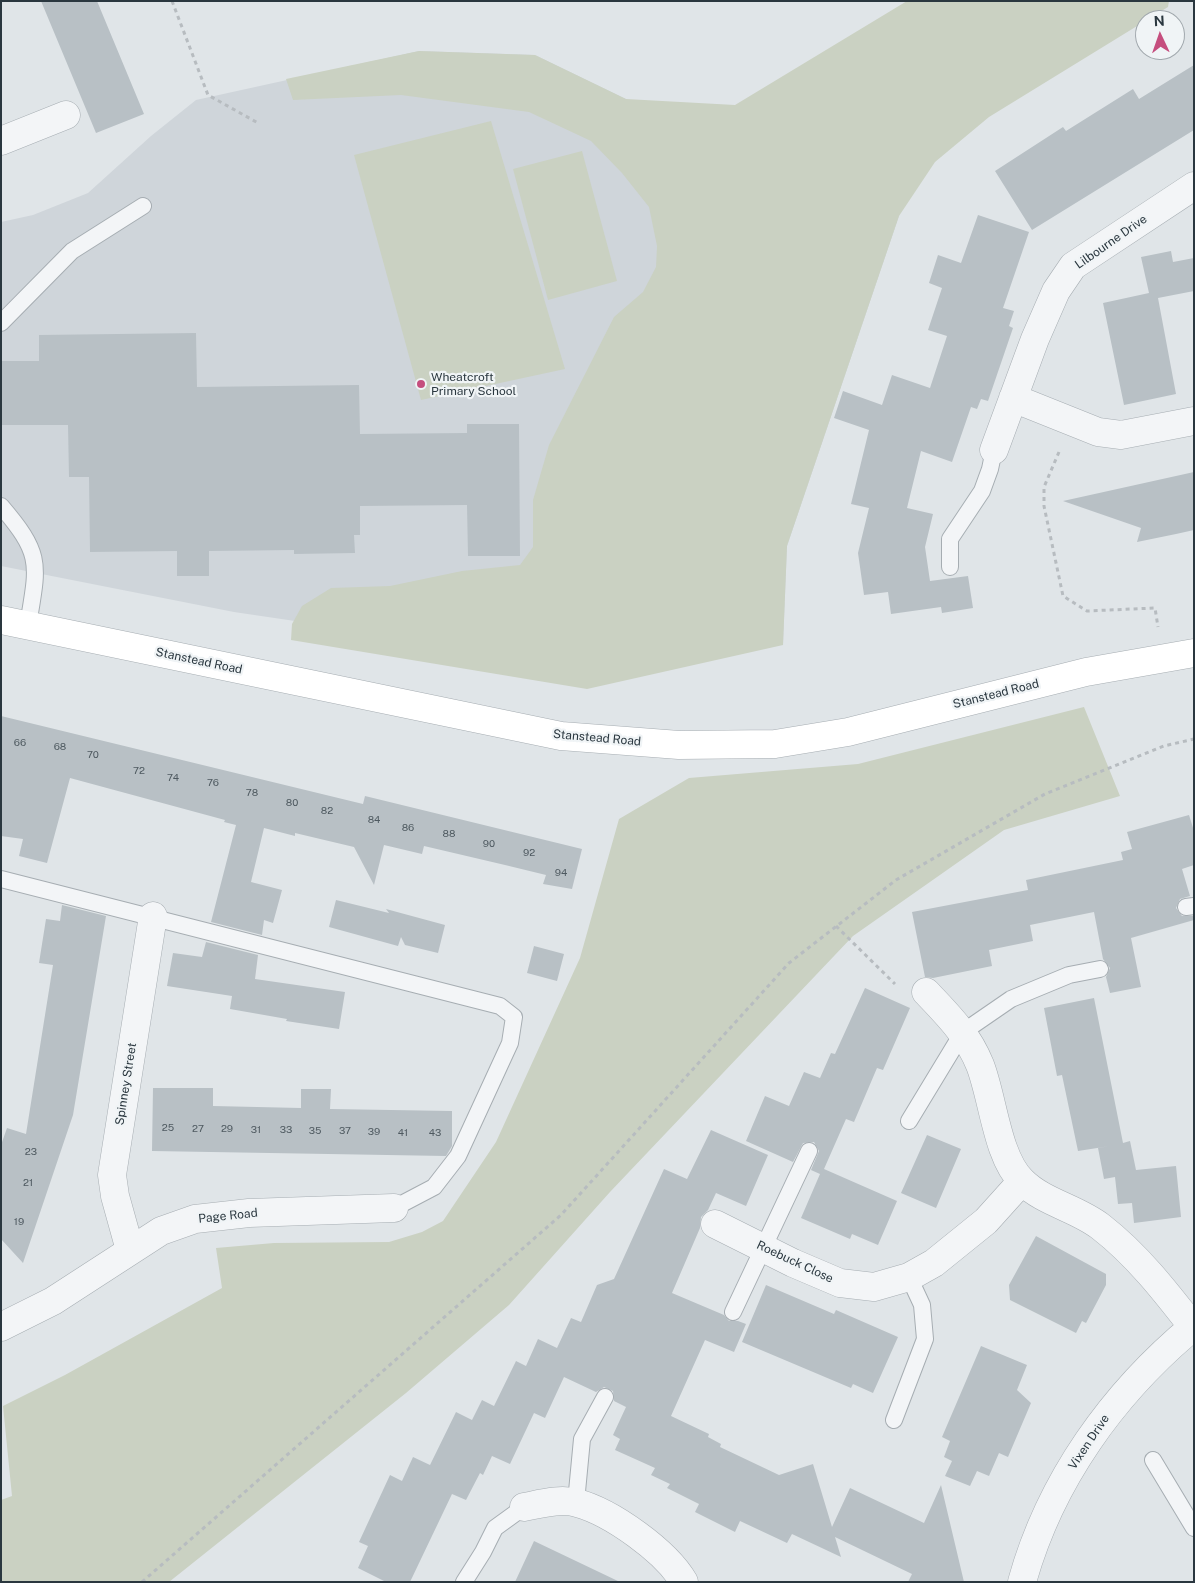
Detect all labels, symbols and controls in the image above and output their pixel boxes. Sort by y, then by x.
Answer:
north arrow [1135,10,1185,60]
text: N [1153,13,1165,29]
street label: Lilbourne Drive [1072,212,1150,272]
place label: Wheatcroft Primary School [431,370,516,398]
marker: Wheatcroft Primary School [415,378,427,390]
street label: Stanstead Road [154,645,244,677]
street label: Stanstead Road [951,676,1041,712]
street label: Stanstead Road [552,727,642,749]
house number: 66 [14,737,26,749]
house number: 68 [54,741,66,753]
house number: 70 [87,749,99,761]
house number: 72 [133,765,145,777]
house number: 74 [167,772,179,784]
house number: 76 [207,777,219,789]
house number: 78 [246,787,258,799]
house number: 80 [286,797,298,809]
house number: 82 [321,805,333,817]
house number: 84 [368,814,380,826]
house number: 86 [402,822,414,834]
house number: 88 [443,828,455,840]
house number: 90 [483,838,495,850]
house number: 92 [523,847,535,859]
house number: 94 [555,867,567,879]
street label: Spinney Street [112,1042,140,1126]
house number: 25 [162,1122,174,1134]
house number: 27 [192,1123,204,1135]
house number: 29 [221,1123,233,1135]
house number: 31 [251,1124,261,1136]
house number: 33 [280,1124,292,1136]
house number: 35 [309,1125,321,1137]
house number: 37 [339,1125,351,1137]
house number: 39 [368,1126,380,1138]
house number: 41 [398,1127,408,1139]
house number: 43 [429,1127,441,1139]
house number: 23 [25,1146,37,1158]
house number: 21 [23,1177,33,1189]
street label: Page Road [198,1206,258,1226]
house number: 19 [14,1216,24,1228]
street label: Roebuck Close [754,1238,836,1286]
street label: Vixen Drive [1065,1412,1113,1472]

